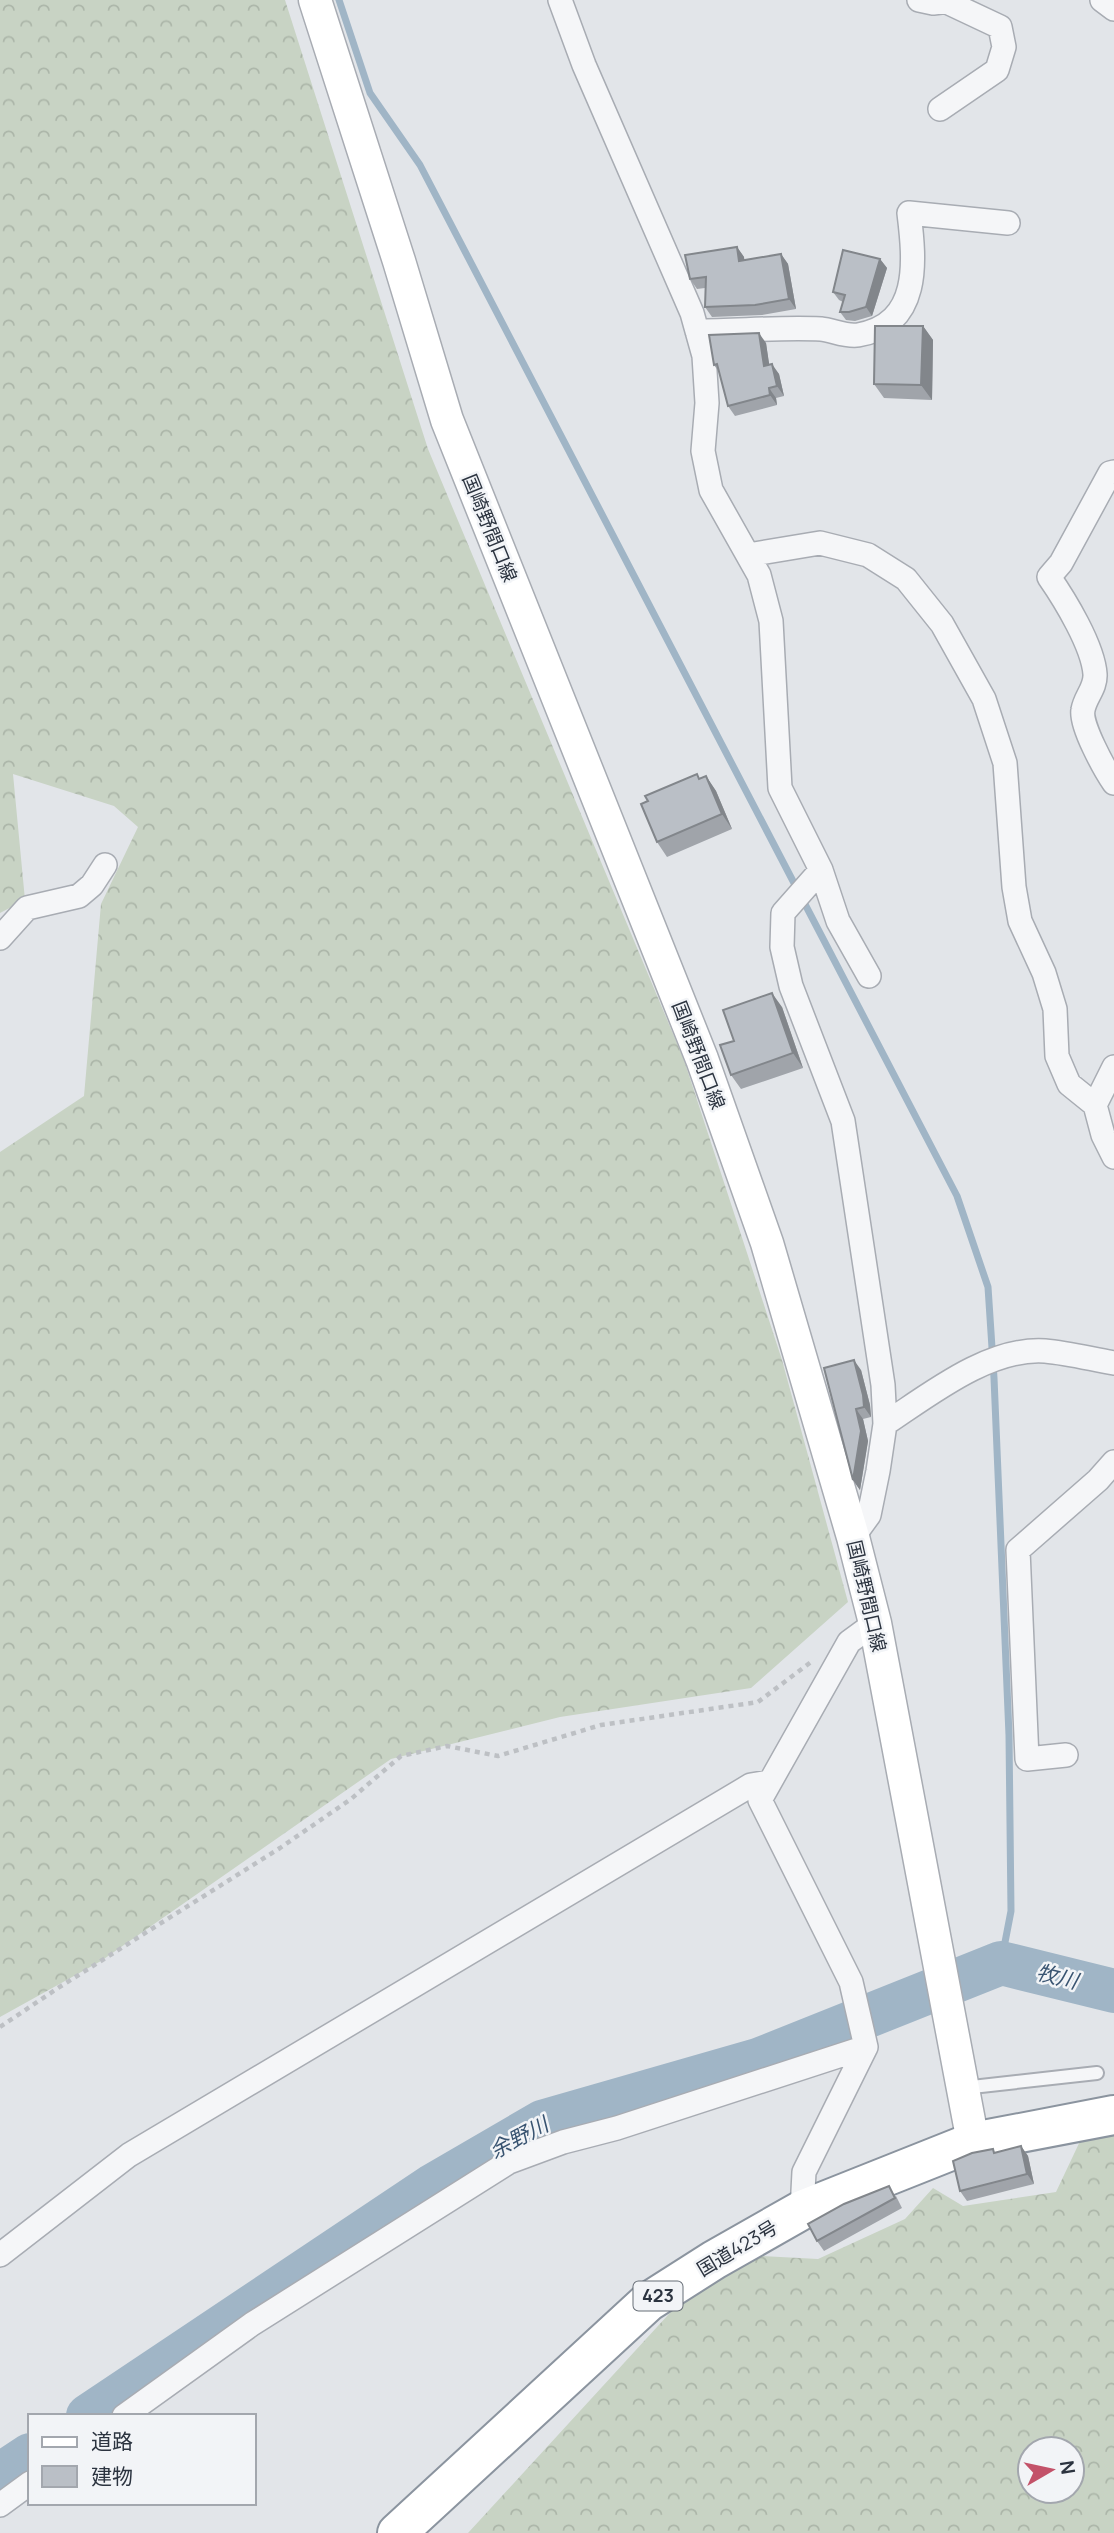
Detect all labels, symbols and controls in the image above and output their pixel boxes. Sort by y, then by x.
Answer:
street label: 国崎野間口線 [457,470,523,586]
street label: 国崎野間口線 [666,997,732,1113]
street label: 国崎野間口線 [842,1538,892,1654]
water label: 牧川 [1033,1957,1083,1995]
water label: 余野川 [484,2109,555,2164]
street label: 国道423号 [692,2214,782,2282]
road number: 423 [634,2282,682,2310]
legend [28,2414,256,2505]
text: 道路 [91,2427,133,2455]
north arrow [1016,2435,1086,2505]
text: N [1054,2459,1082,2476]
text: 建物 [91,2462,133,2490]

